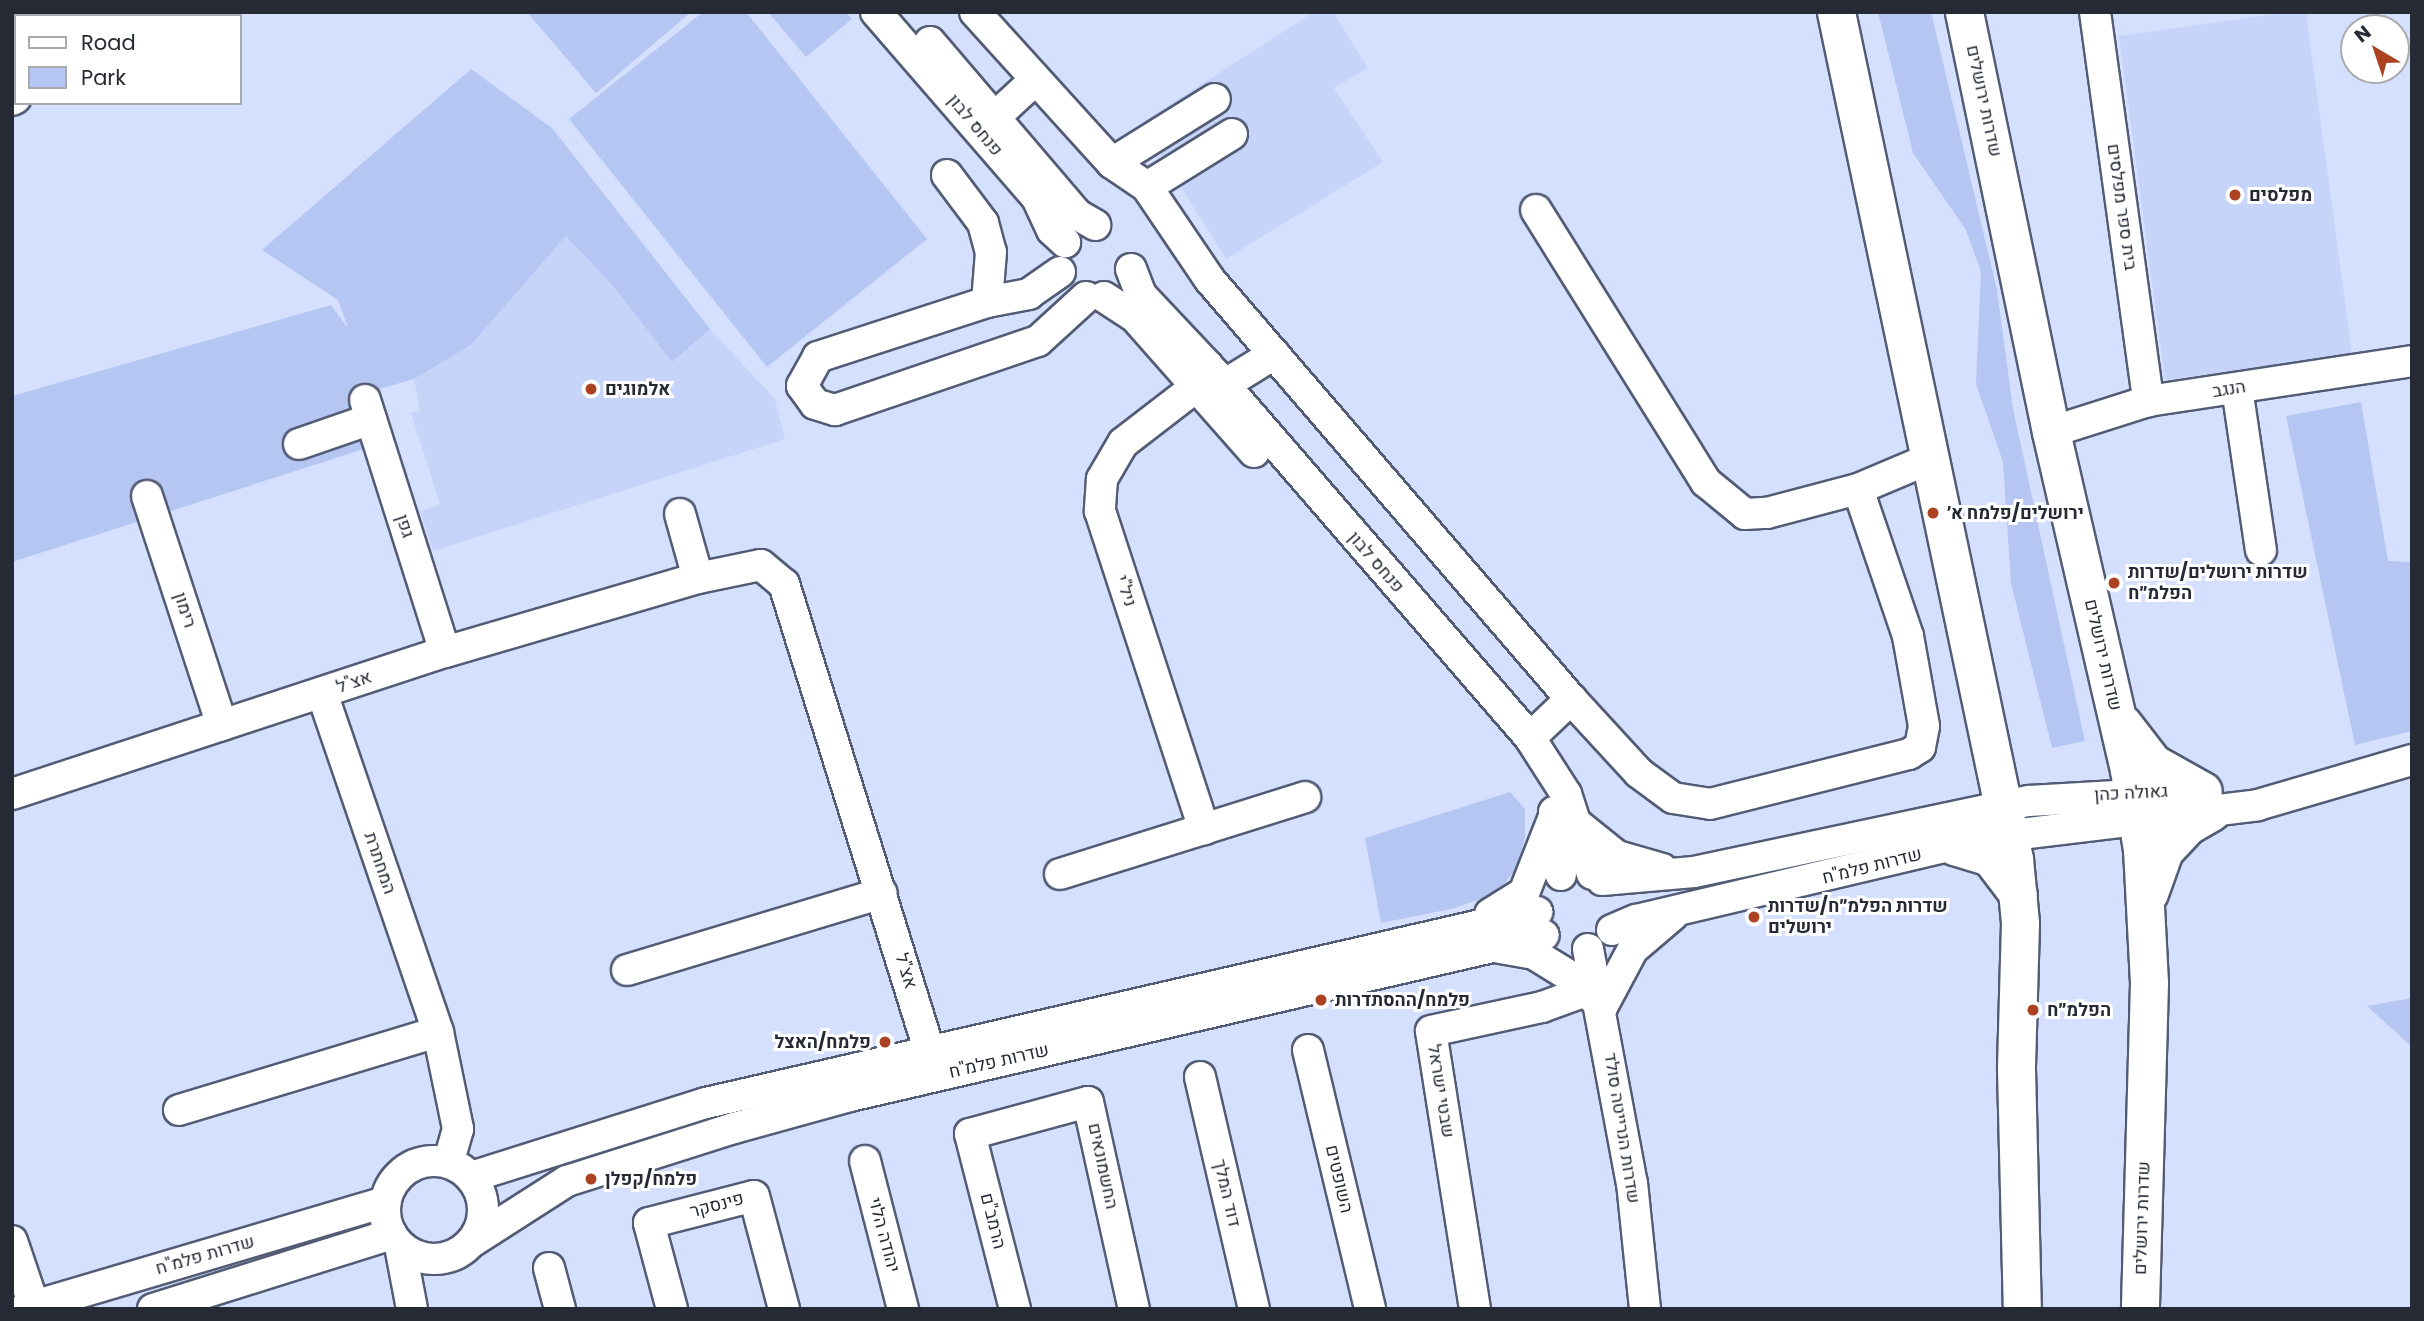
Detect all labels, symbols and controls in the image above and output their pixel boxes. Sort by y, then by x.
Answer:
legend [14,14,242,105]
north arrow [2340,14,2410,84]
text: N [2349,19,2377,49]
text: Road [81,28,136,57]
street label: שדרות ירושלים [1962,43,2006,159]
text: Park [81,63,126,92]
street label: פנחס לבון [943,90,1007,160]
street label: בית ספר מפלסים [2102,142,2142,272]
place label: מפלסים [2249,184,2312,206]
marker: מפלסים [2227,187,2243,203]
street label: הנגב [2211,376,2247,402]
place label: אלמוגים [605,378,670,400]
marker: אלמוגים [583,381,599,397]
place label: ירושלים/פלמח א׳ [1947,502,2084,524]
marker: ירושלים/פלמח א׳ [1925,505,1941,521]
street label: גפן [391,512,419,540]
street label: פנחס לבון [1344,527,1408,597]
place label: שדרות ירושלים/שדרות הפלמ״ח [2128,562,2308,604]
street label: ניל"י [1111,572,1141,610]
marker: שדרות ירושלים/שדרות הפלמ״ח [2106,575,2122,591]
street label: רימון [169,589,201,631]
street label: שדרות ירושלים [2080,597,2126,713]
street label: אצ"ל [334,666,374,698]
street label: גאולה כהן [2094,780,2168,806]
street label: המחתרת [359,829,401,897]
street label: שדרות פלמ"ח [1820,843,1924,889]
place label: שדרות הפלמ״ח/שדרות ירושלים [1768,896,1948,939]
marker: שדרות הפלמ״ח/שדרות ירושלים [1746,909,1762,925]
street label: אצ"ל [890,951,922,991]
place label: פלמח/ההסתדרות [1335,989,1470,1011]
marker: פלמח/ההסתדרות [1313,992,1329,1008]
place label: הפלמ״ח [2047,999,2111,1021]
marker: הפלמ״ח [2025,1002,2041,1018]
place label: פלמח/האצל [774,1031,871,1053]
marker: פלמח/האצל [877,1034,893,1050]
street label: שדרות פלמ"ח [947,1039,1051,1083]
street label: שבטי ישראל [1423,1043,1459,1139]
street label: שדרות הנרייטה סולד [1599,1051,1645,1205]
street label: החשמונאים [1083,1121,1123,1211]
street label: השופטים [1321,1143,1357,1215]
street label: דוד המלך [1209,1157,1245,1229]
street label: שדרות ירושלים [2129,1161,2155,1275]
place label: פלמח/קפלן [605,1168,697,1190]
marker: פלמח/קפלן [583,1171,599,1187]
street label: פינסקר [688,1187,746,1223]
street label: הרמב"ם [976,1191,1010,1251]
street label: יהודה הלוי [864,1195,904,1275]
street label: שדרות פלמ"ח [153,1231,257,1279]

